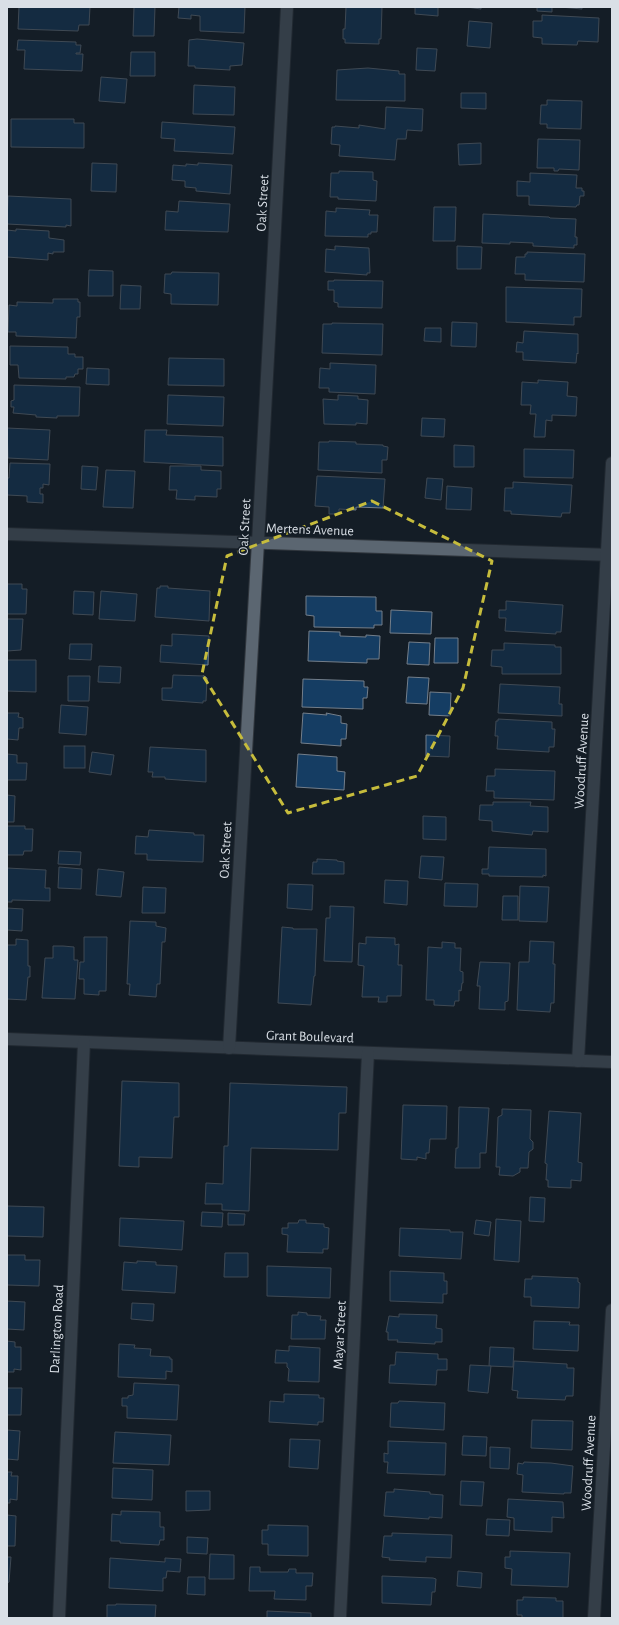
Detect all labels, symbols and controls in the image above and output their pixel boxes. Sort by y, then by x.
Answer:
street label: Oak Street [255,174,272,232]
street label: Oak Street [237,498,254,556]
street label: Mertens Avenue [266,521,354,539]
street label: Woodruff Avenue [572,713,592,809]
street label: Oak Street [218,821,235,879]
street label: Grant Boulevard [266,1028,354,1046]
street label: Darlington Road [48,1284,66,1374]
street label: Mayar Street [331,1300,349,1370]
street label: Woodruff Avenue [579,1415,599,1511]

